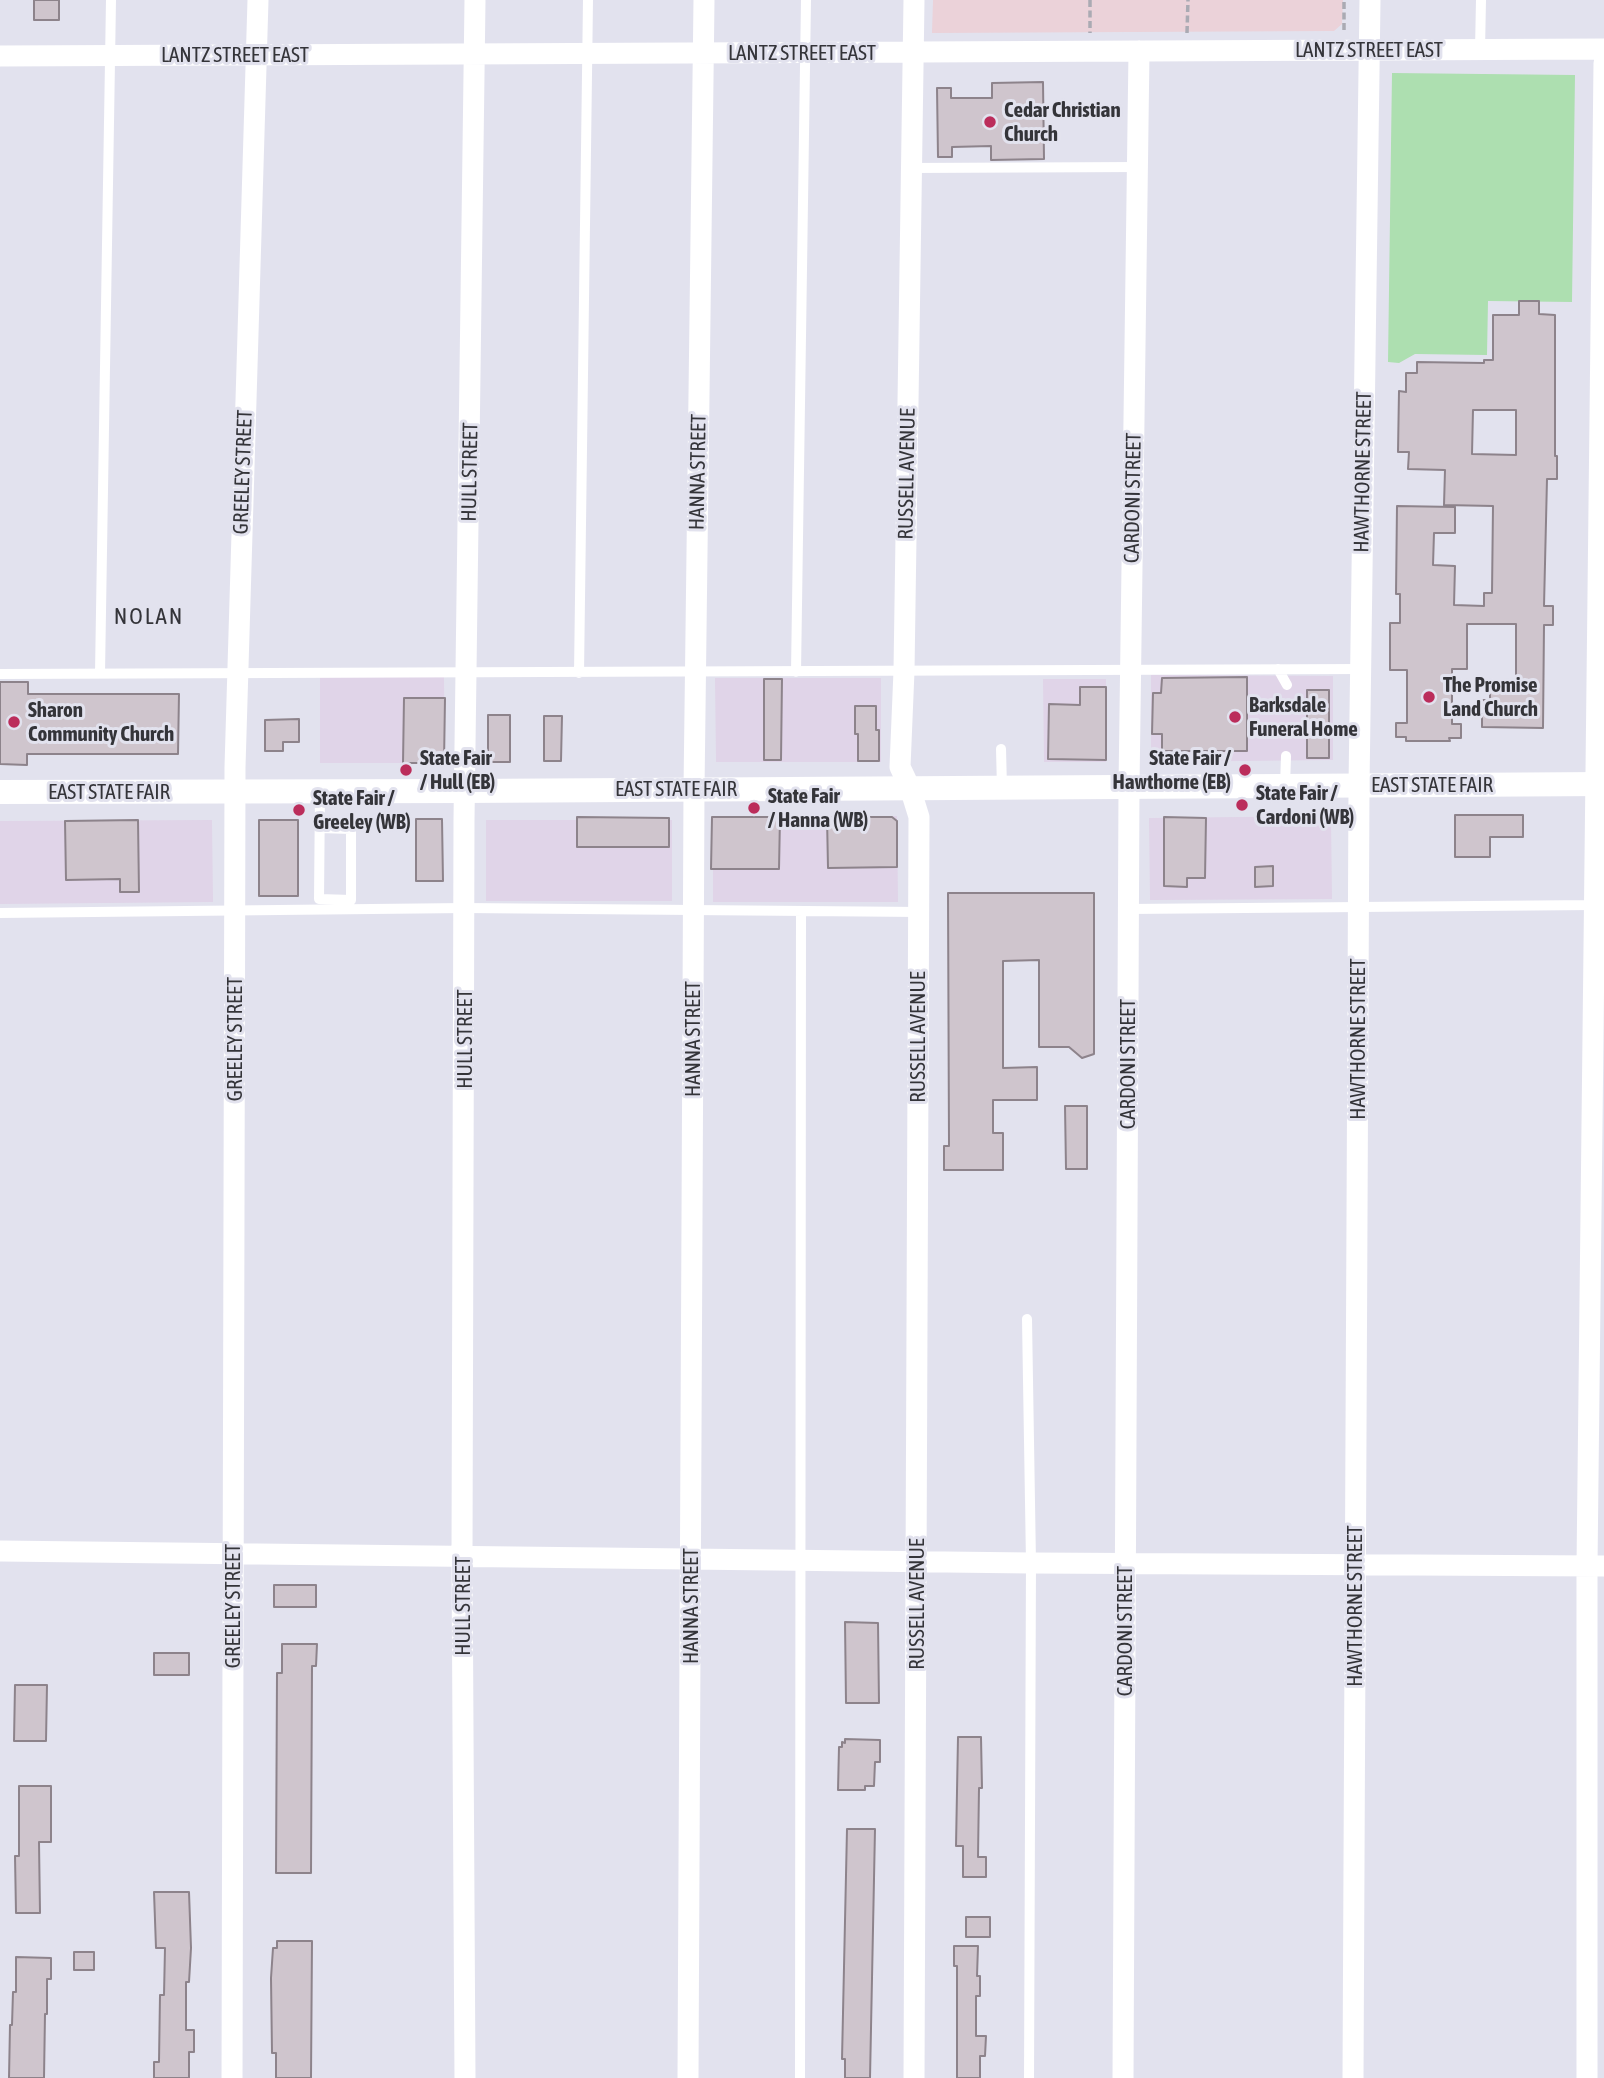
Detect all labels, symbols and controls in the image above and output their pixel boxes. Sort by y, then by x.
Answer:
street label: LANTZ STREET EAST [1295,37,1443,63]
street label: LANTZ STREET EAST [728,40,876,66]
street label: LANTZ STREET EAST [161,42,309,68]
place label: Cedar Christian Church [1004,97,1121,147]
marker: Cedar Christian Church [982,114,998,130]
street label: HAWTHORNE STREET [1349,391,1377,553]
street label: RUSSELL AVENUE [893,408,921,540]
street label: GREELEY STREET [228,409,258,535]
street label: HANNA STREET [684,414,712,530]
street label: HULL STREET [457,422,483,522]
street label: CARDONI STREET [1119,433,1147,563]
district label: NOLAN [114,603,184,631]
place label: The Promise Land Church [1443,672,1538,722]
marker: The Promise Land Church [1421,689,1437,705]
place label: Barksdale Funeral Home [1249,692,1358,742]
place label: Sharon Community Church [28,697,174,747]
marker: Barksdale Funeral Home [1227,709,1243,725]
marker: Sharon Community Church [6,714,22,730]
place label: State Fair / Hull (EB) [420,745,495,795]
place label: State Fair / Hawthorne (EB) [1113,745,1231,795]
marker: State Fair / Hull (EB) [398,762,414,778]
marker: State Fair / Hawthorne (EB) [1237,762,1253,778]
street label: EAST STATE FAIR [1371,772,1493,798]
street label: EAST STATE FAIR [615,776,737,802]
street label: EAST STATE FAIR [48,779,170,805]
place label: State Fair / Cardoni (WB) [1256,780,1354,830]
place label: State Fair / Hanna (WB) [768,783,868,833]
place label: State Fair / Greeley (WB) [313,785,411,835]
marker: State Fair / Cardoni (WB) [1234,797,1250,813]
marker: State Fair / Hanna (WB) [746,800,762,816]
marker: State Fair / Greeley (WB) [291,802,307,818]
street label: HAWTHORNE STREET [1345,958,1371,1120]
street label: RUSSELL AVENUE [905,971,931,1103]
street label: GREELEY STREET [222,977,248,1101]
street label: HANNA STREET [680,981,706,1097]
street label: HULL STREET [452,989,478,1089]
street label: CARDONI STREET [1115,999,1141,1129]
street label: HAWTHORNE STREET [1342,1525,1368,1687]
street label: RUSSELL AVENUE [904,1538,930,1670]
street label: GREELEY STREET [220,1544,246,1668]
street label: HANNA STREET [678,1548,704,1664]
street label: HULL STREET [450,1556,476,1656]
street label: CARDONI STREET [1112,1566,1138,1696]

